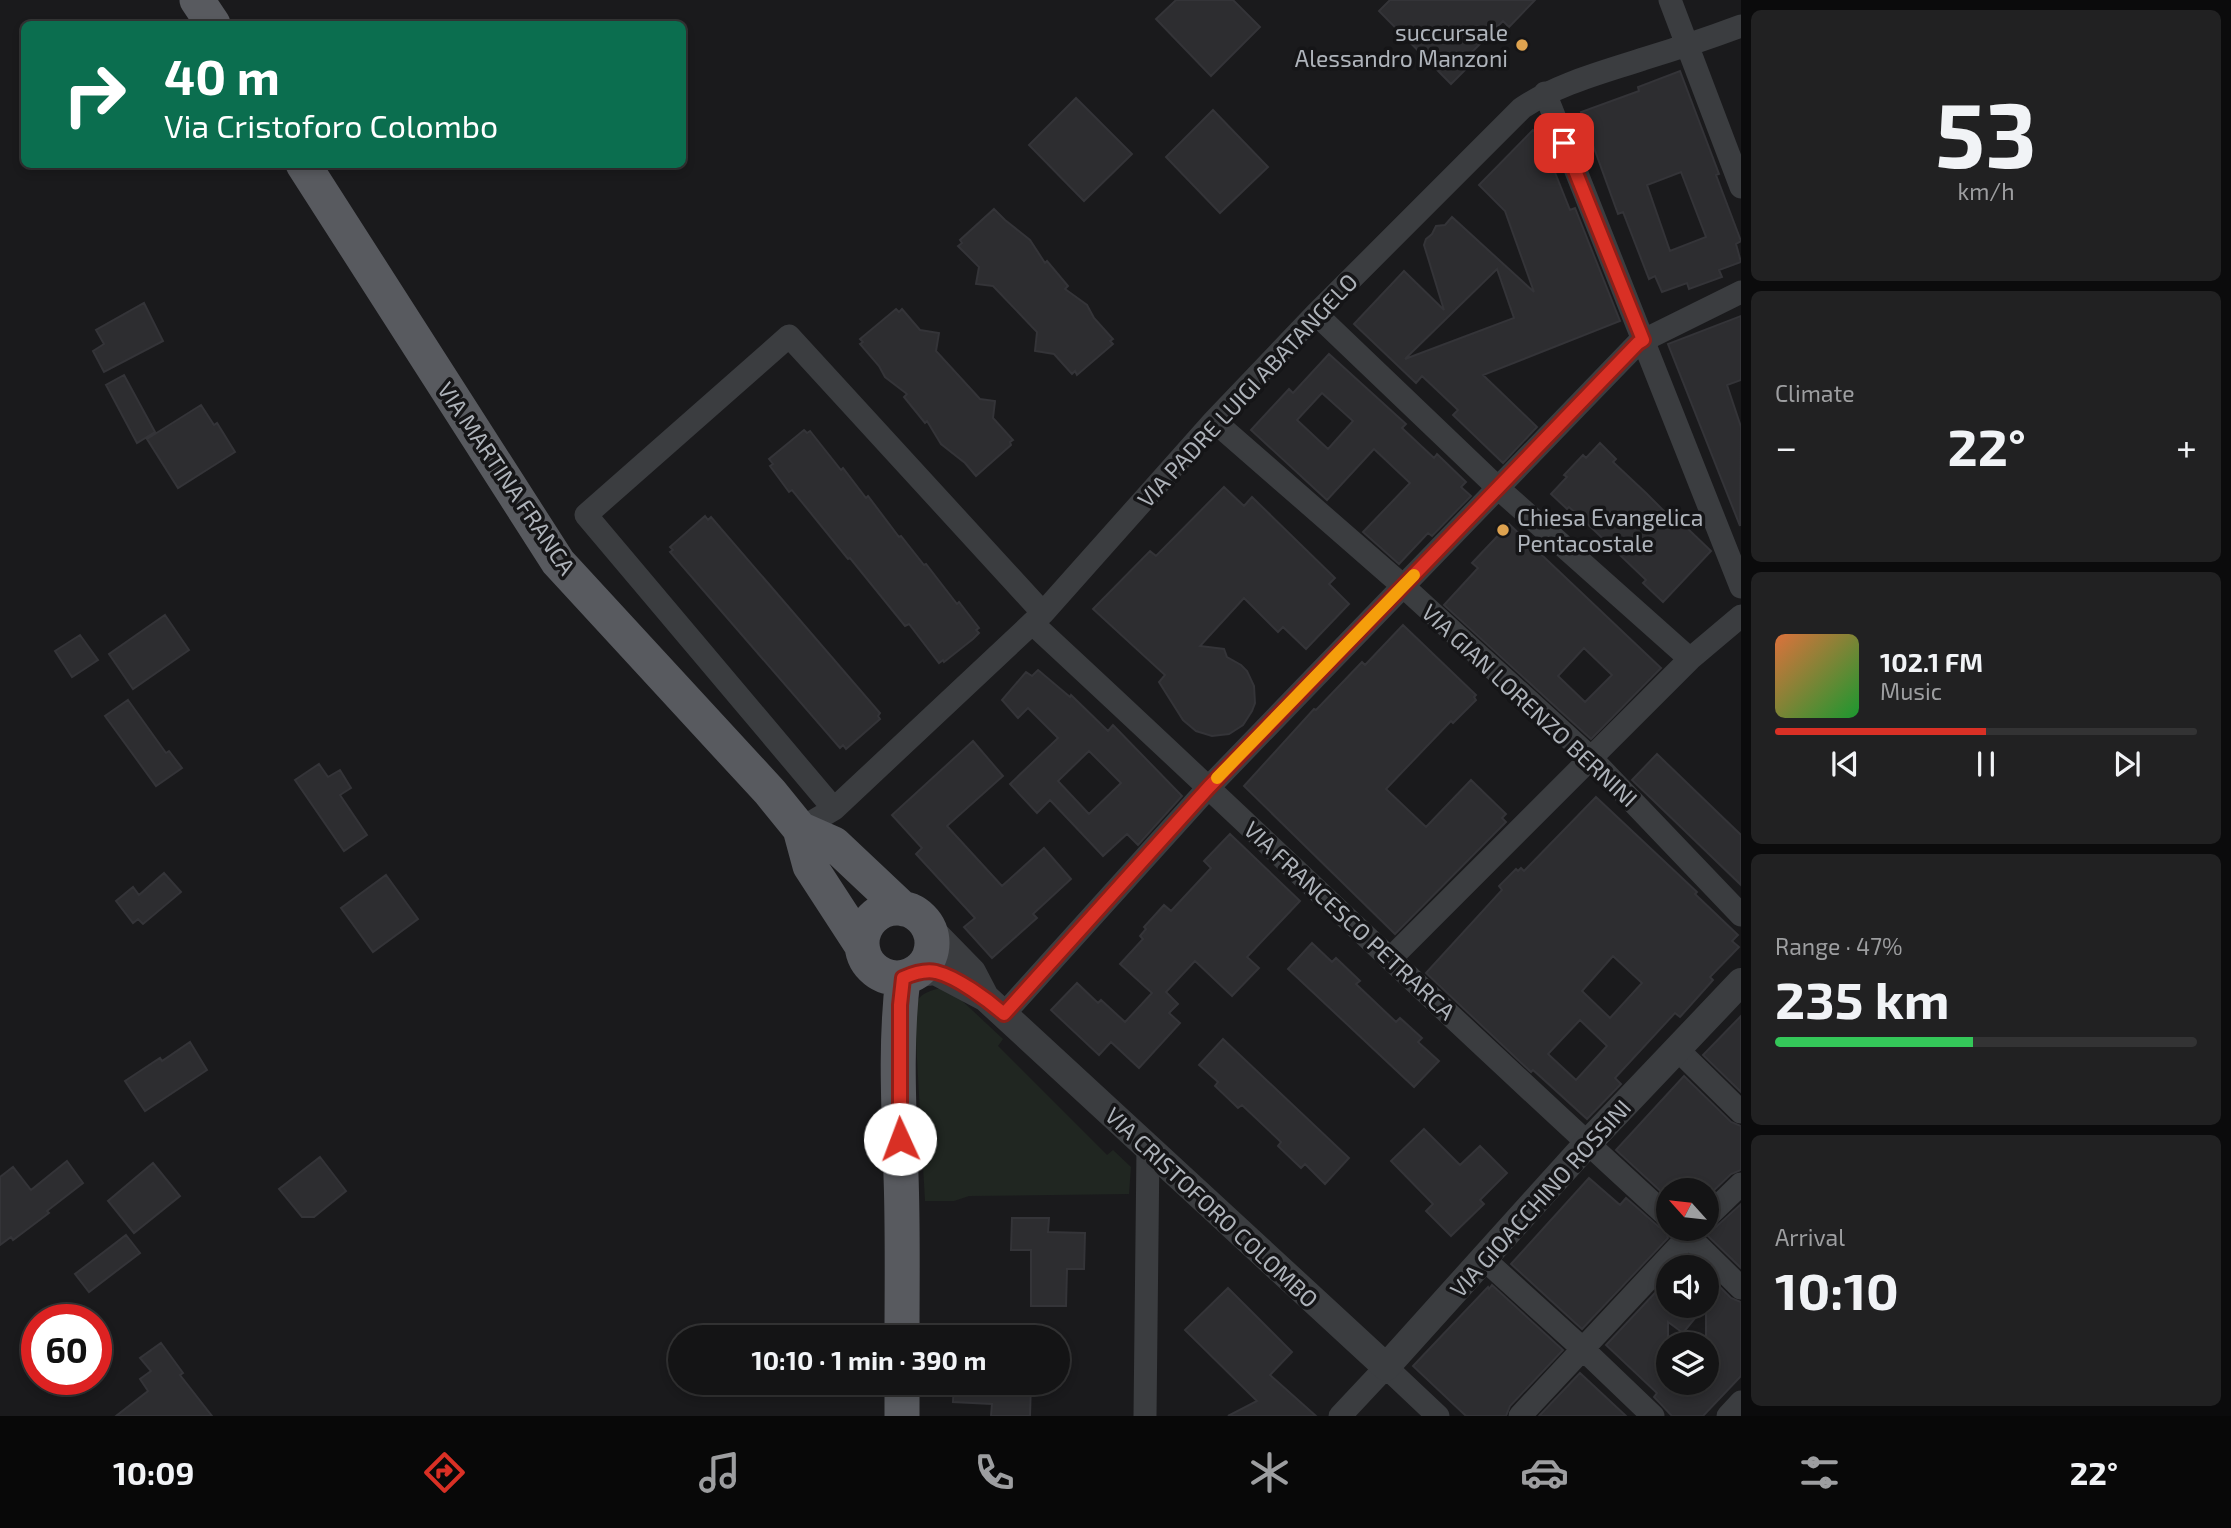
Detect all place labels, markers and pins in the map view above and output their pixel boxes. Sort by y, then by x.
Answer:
place label: succursale Alessandro Manzoni [1295,18,1508,72]
marker: succursale Alessandro Manzoni [1514,37,1530,53]
pin [1534,113,1594,173]
place label: Chiesa Evangelica Pentacostale [1517,503,1703,557]
marker: Chiesa Evangelica Pentacostale [1495,522,1511,538]

